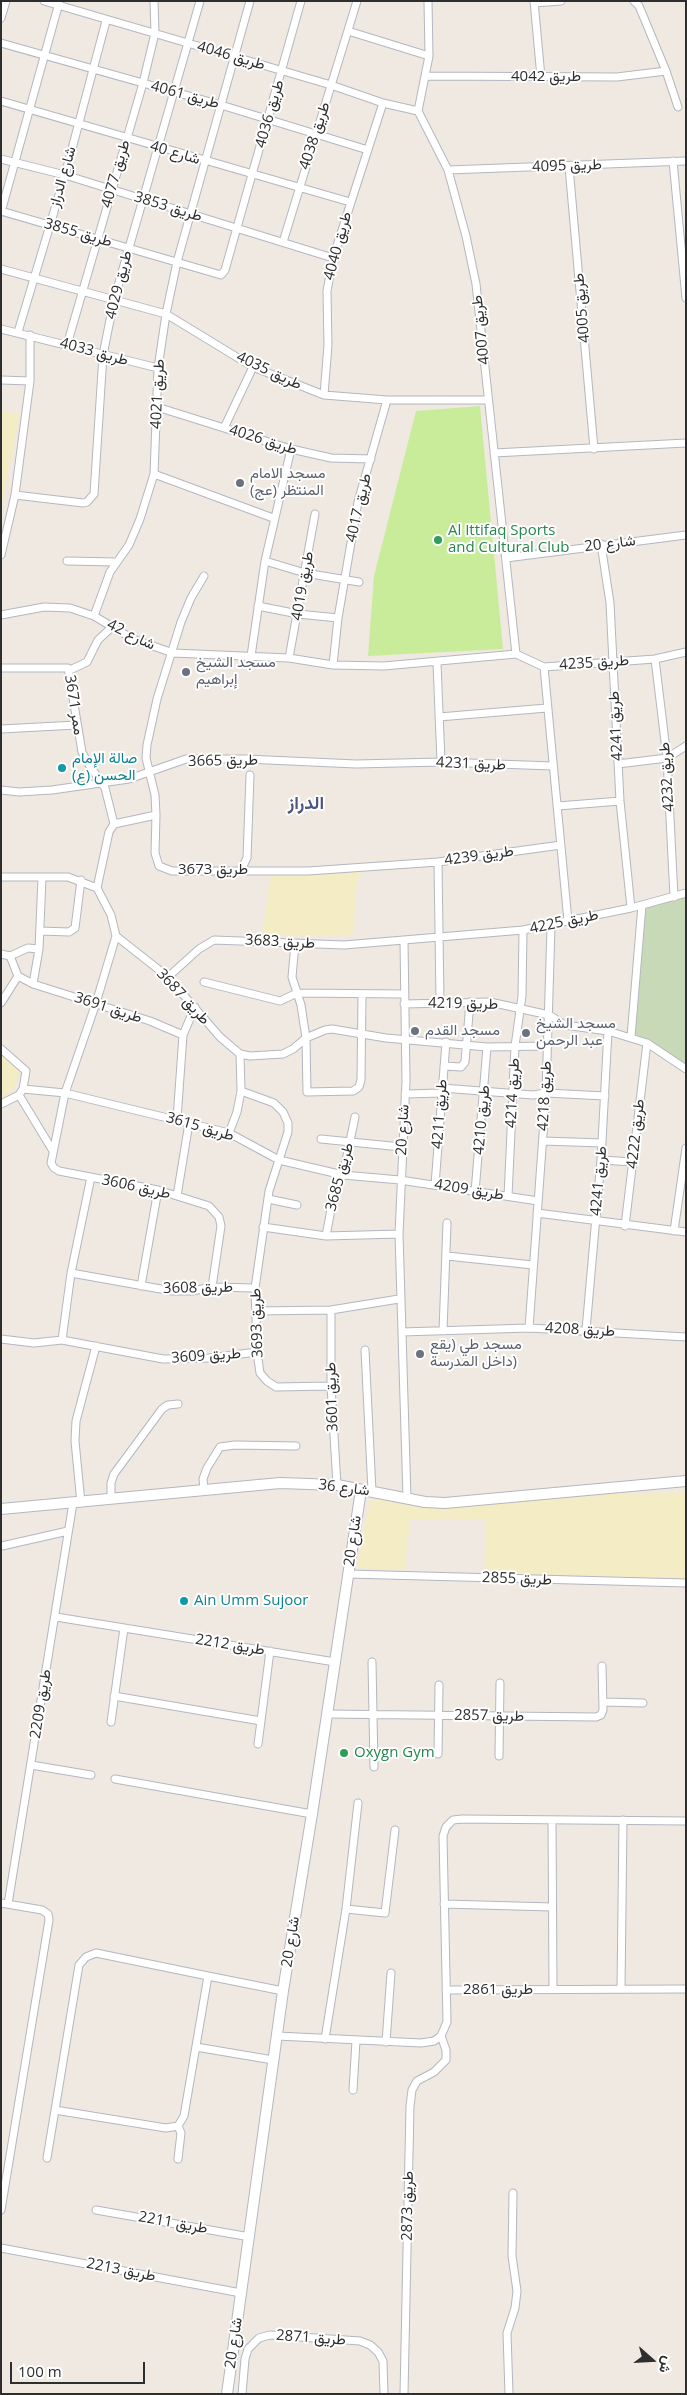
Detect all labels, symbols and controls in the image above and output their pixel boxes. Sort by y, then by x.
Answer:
street label: طريق 4046 [195,38,267,74]
street label: طريق 4042 [511,68,581,86]
street label: طريق 4061 [149,77,221,113]
street label: طريق 4036 [252,78,288,150]
street label: طريق 4038 [296,100,334,172]
street label: شارع 40 [148,137,202,169]
street label: طريق 4077 [98,138,134,210]
street label: شارع الدراز [46,144,80,210]
street label: طريق 4095 [532,156,602,176]
street label: طريق 3853 [132,188,204,226]
street label: طريق 4040 [320,210,356,282]
street label: طريق 3855 [42,215,114,251]
street label: طريق 4029 [102,249,136,321]
street label: طريق 4005 [570,272,594,344]
street label: طريق 4007 [468,294,494,366]
street label: طريق 4033 [58,334,130,370]
street label: طريق 4035 [233,348,305,394]
street label: طريق 4021 [147,359,169,429]
street label: طريق 4026 [227,421,299,459]
place label: مسجد الامام المنتظر (عج) [250,465,326,500]
street label: طريق 4017 [342,472,376,544]
marker: مسجد الامام المنتظر (عج) [234,477,246,489]
place label: Al Ittifaq Sports and Cultural Club [448,522,569,557]
street label: شارع 20 [583,532,637,556]
marker: Al Ittifaq Sports and Cultural Club [432,534,444,546]
street label: طريق 4019 [288,550,318,622]
street label: شارع 42 [104,616,158,654]
street label: طريق 4235 [558,652,630,674]
place label: مسجد الشيخ إبراهيم [196,654,276,689]
marker: مسجد الشيخ إبراهيم [180,666,192,678]
street label: ممر 3671 [60,674,88,736]
street label: طريق 4241 [605,691,627,761]
street label: طريق 4232 [656,741,678,813]
place label: صالة الإمام الحسن (ع) [72,750,137,785]
street label: طريق 3665 [188,751,258,771]
street label: طريق 4231 [436,754,506,774]
marker: صالة الإمام الحسن (ع) [56,762,68,774]
district label: الدراز [288,793,324,815]
street label: طريق 4239 [443,842,515,870]
street label: طريق 3673 [178,861,248,879]
street label: طريق 4225 [528,906,600,938]
street label: طريق 3683 [245,931,315,953]
street label: طريق 3687 [153,965,213,1029]
street label: طريق 3691 [72,989,144,1027]
street label: طريق 4219 [428,994,498,1014]
place label: مسجد الشيخ عبد الرحمن [536,1015,616,1050]
place label: مسجد القدم [425,1022,500,1040]
marker: مسجد القدم [409,1025,421,1037]
marker: مسجد الشيخ عبد الرحمن [520,1027,532,1039]
street label: طريق 4214 [502,1058,524,1128]
street label: طريق 4218 [534,1061,556,1131]
street label: طريق 4211 [429,1078,451,1150]
street label: طريق 4210 [470,1084,494,1156]
street label: طريق 4222 [623,1098,649,1170]
street label: شارع 20 [393,1104,413,1156]
street label: طريق 3615 [164,1109,236,1145]
street label: طريق 3685 [322,1141,358,1213]
street label: طريق 4241 [587,1145,611,1217]
street label: طريق 3606 [100,1171,172,1203]
street label: طريق 4209 [433,1176,505,1204]
street label: طريق 3608 [163,1278,233,1298]
street label: طريق 3693 [247,1288,267,1358]
street label: طريق 4208 [545,1319,615,1341]
place label: مسجد طي (يقع داخل المدرسة) [430,1336,522,1371]
street label: طريق 3609 [170,1345,242,1367]
marker: مسجد طي (يقع داخل المدرسة) [414,1348,426,1360]
street label: طريق 3601 [322,1362,342,1432]
street label: شارع 36 [317,1476,371,1500]
street label: شارع 20 [341,1514,365,1568]
street label: طريق 2855 [482,1569,552,1589]
place label: Ain Umm Sujoor [194,1592,308,1610]
marker: Ain Umm Sujoor [178,1595,190,1607]
street label: طريق 2212 [194,1631,266,1659]
street label: طريق 2209 [27,1668,55,1740]
street label: طريق 2857 [454,1706,524,1726]
place label: Oxygn Gym [354,1744,435,1762]
marker: Oxygn Gym [338,1747,350,1759]
street label: شارع 20 [278,1915,304,1969]
street label: طريق 2861 [463,1981,533,1999]
street label: طريق 2873 [398,2171,418,2241]
street label: طريق 2211 [137,2208,209,2238]
street label: طريق 2213 [85,2254,157,2286]
street label: شارع 20 [222,2316,246,2370]
street label: طريق 2871 [275,2327,347,2349]
north arrow [627,2335,677,2385]
scale bar [12,2352,148,2384]
text: ش [655,2354,678,2376]
text: 100 m [18,2361,62,2381]

